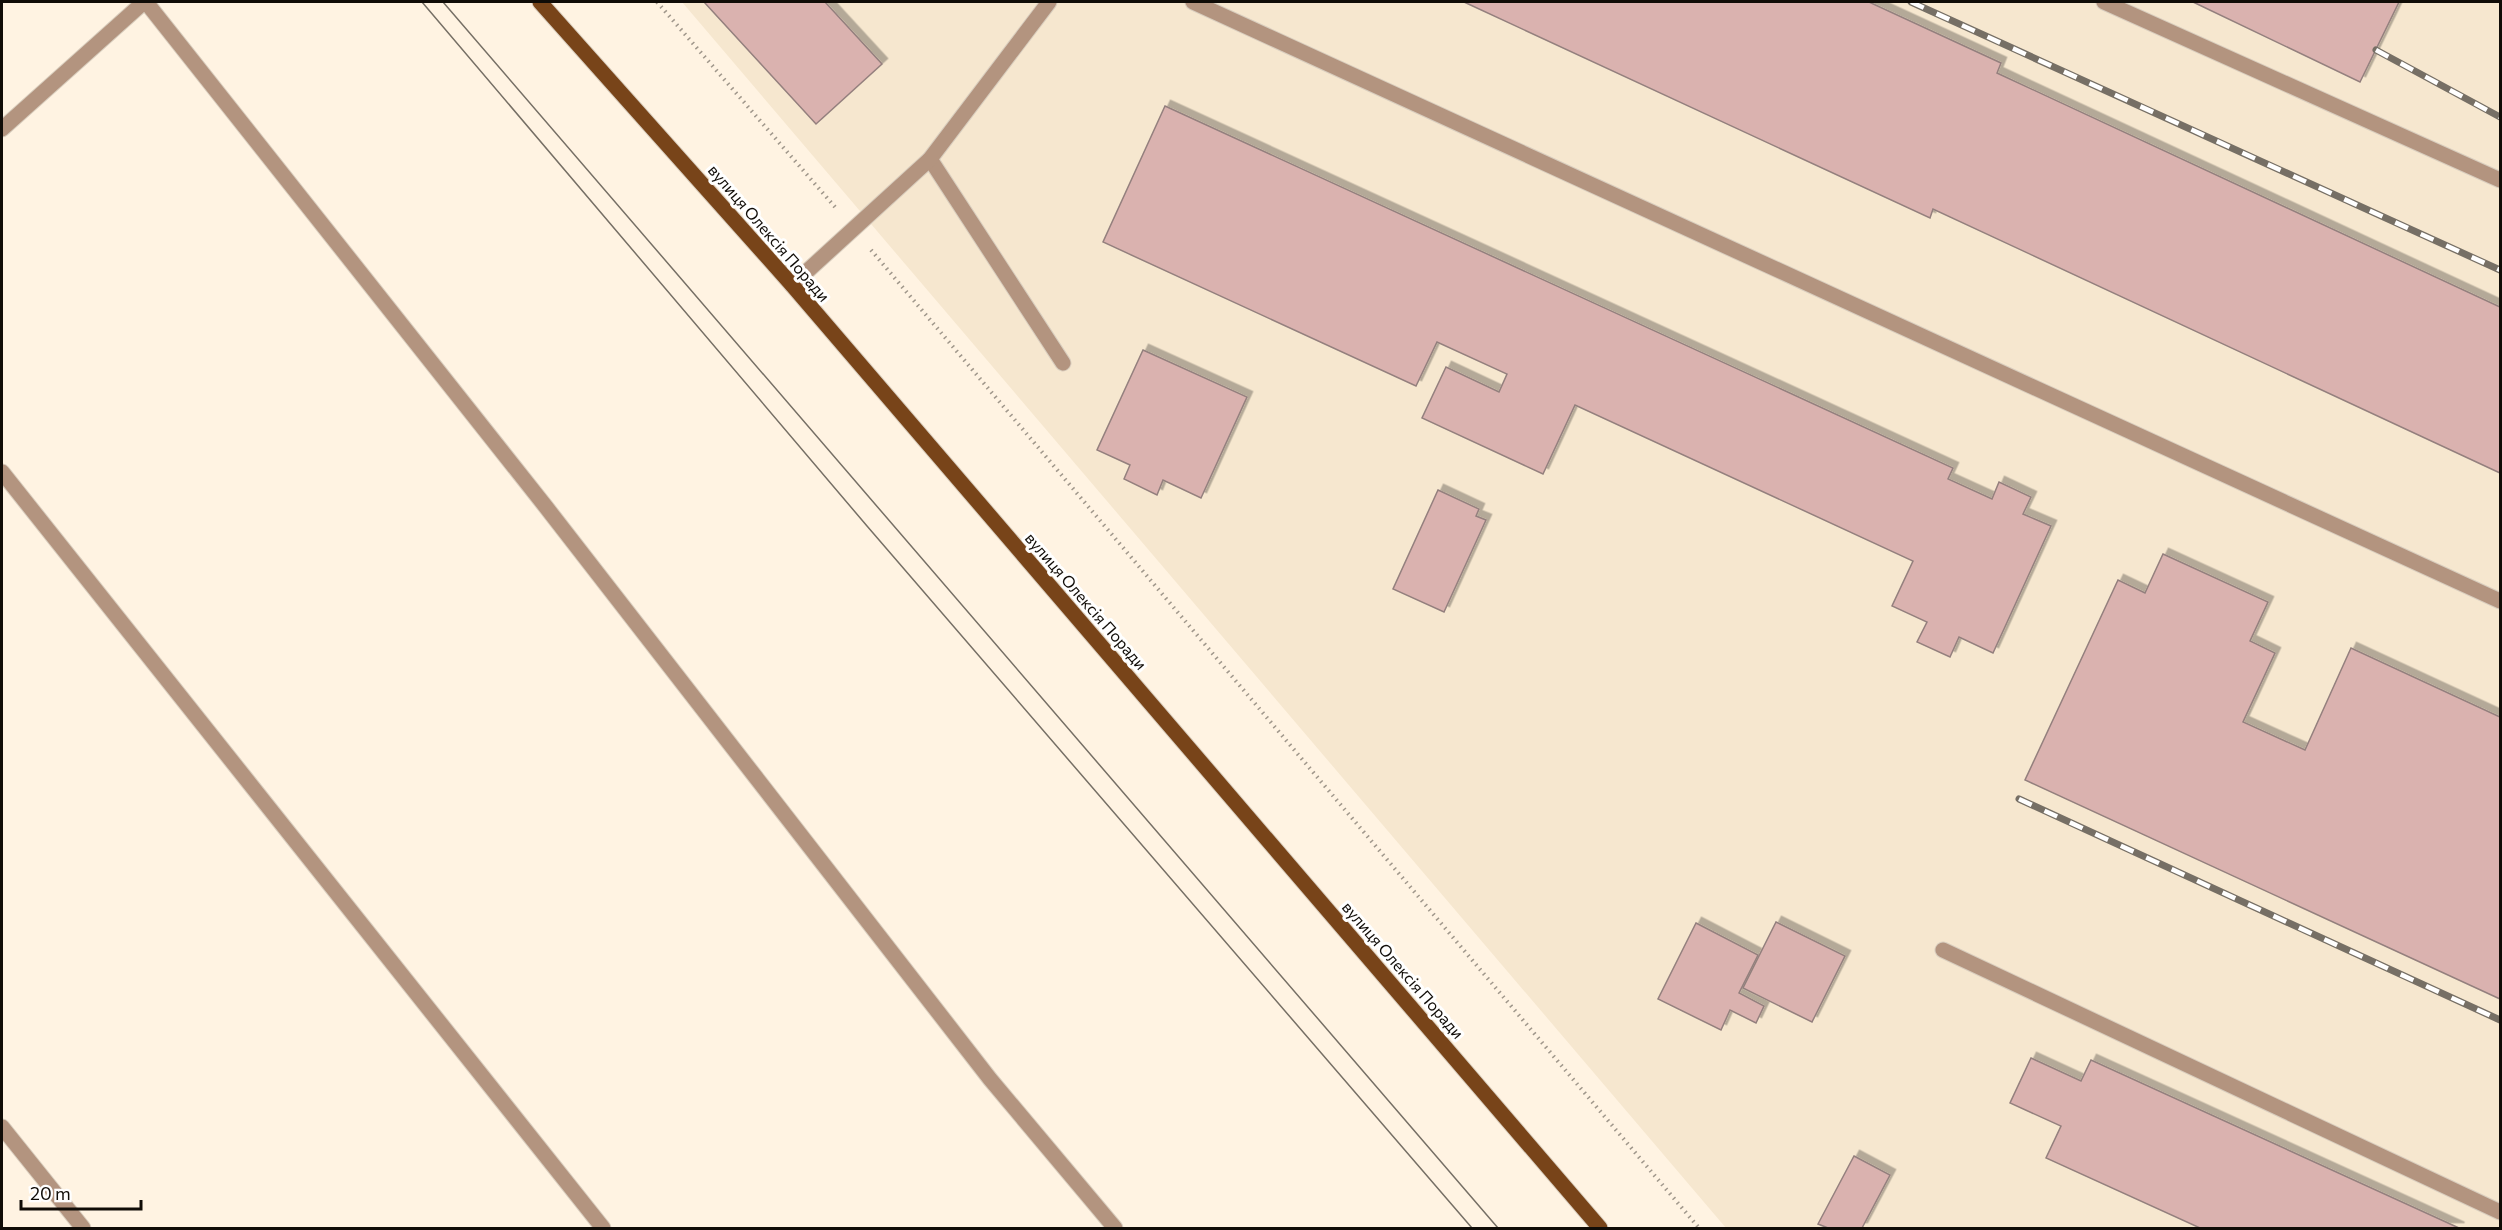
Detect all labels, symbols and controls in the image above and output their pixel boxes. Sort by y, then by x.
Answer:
street label: вулиця Олексія Поради [705,160,834,305]
street label: вулиця Олексія Поради [1022,528,1151,673]
street label: вулиця Олексія Поради [1339,897,1468,1042]
scale bar [21,1173,141,1211]
text: 20 m [30,1182,71,1204]

